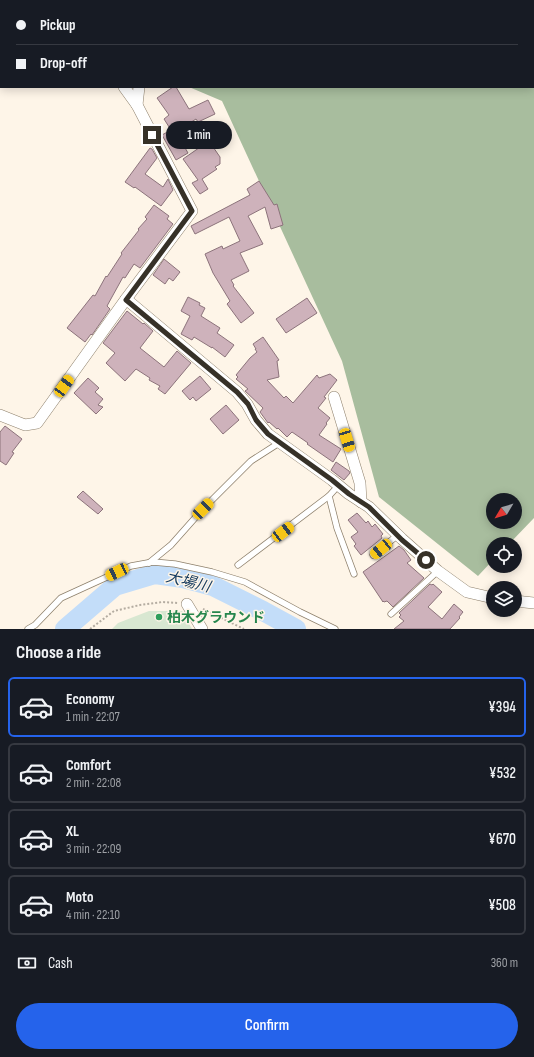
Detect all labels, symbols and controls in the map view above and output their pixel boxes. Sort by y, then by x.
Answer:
text: Pickup [40,16,76,35]
text: Drop-off [40,54,87,73]
callout: 1 min [166,121,232,149]
route end [143,126,161,144]
text: 1 min [187,127,211,143]
car [52,373,76,399]
car [338,427,356,453]
north arrow [486,493,522,529]
map controls [486,493,522,617]
car [190,496,216,522]
car [270,520,296,544]
car [368,537,394,561]
button: locate [486,537,522,573]
route start [417,551,435,569]
car [104,561,130,583]
water label: 大場川 [164,567,214,597]
button: layers [486,581,522,617]
place label: 柏木グラウンド [167,609,265,626]
marker: 柏木グラウンド [154,612,164,622]
text: Choose a ride [16,642,101,663]
icon: car [18,689,54,725]
text: Economy [66,690,115,709]
text: ¥394 [488,698,516,717]
text: 1 min · 22:07 [66,709,120,725]
icon: car [18,755,54,791]
text: Comfort [66,756,111,775]
text: ¥532 [489,764,516,783]
text: 2 min · 22:08 [66,775,121,791]
icon: car [18,821,54,857]
text: XL [66,822,79,841]
text: ¥670 [488,830,516,849]
text: 3 min · 22:09 [66,841,121,857]
icon: car [18,887,54,923]
text: Moto [66,888,93,907]
text: ¥508 [488,896,516,915]
text: 4 min · 22:10 [66,907,120,923]
icon: cash [16,952,38,974]
text: Cash [48,954,73,973]
text: 360 m [491,955,518,971]
button: Confirm [16,1003,518,1049]

